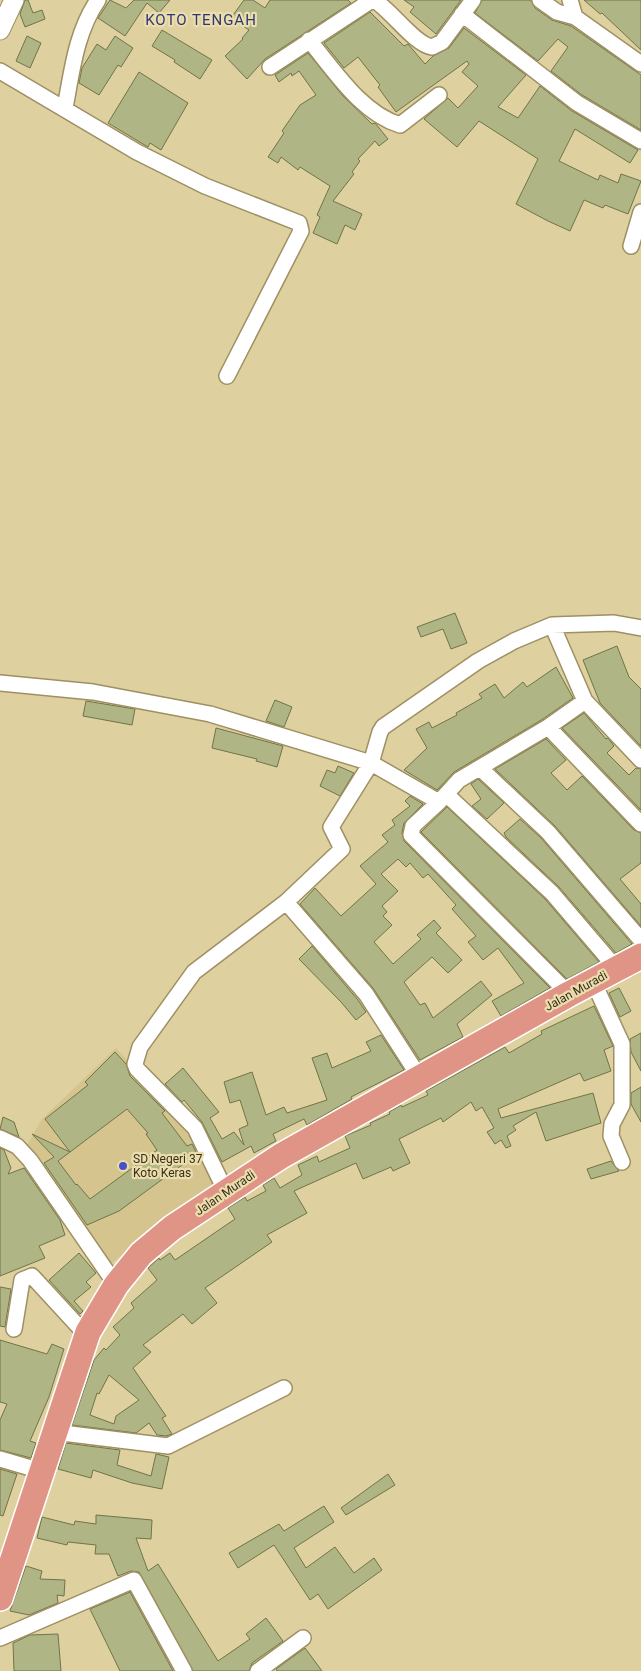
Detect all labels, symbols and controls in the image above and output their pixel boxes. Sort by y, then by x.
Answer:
district label: KOTO TENGAH [145,11,257,29]
street label: Jalan Muradi [542,968,610,1014]
place label: SD Negeri 37 Koto Keras [133,1152,203,1180]
marker: SD Negeri 37 Koto Keras [117,1160,129,1172]
street label: Jalan Muradi [192,1168,258,1218]

